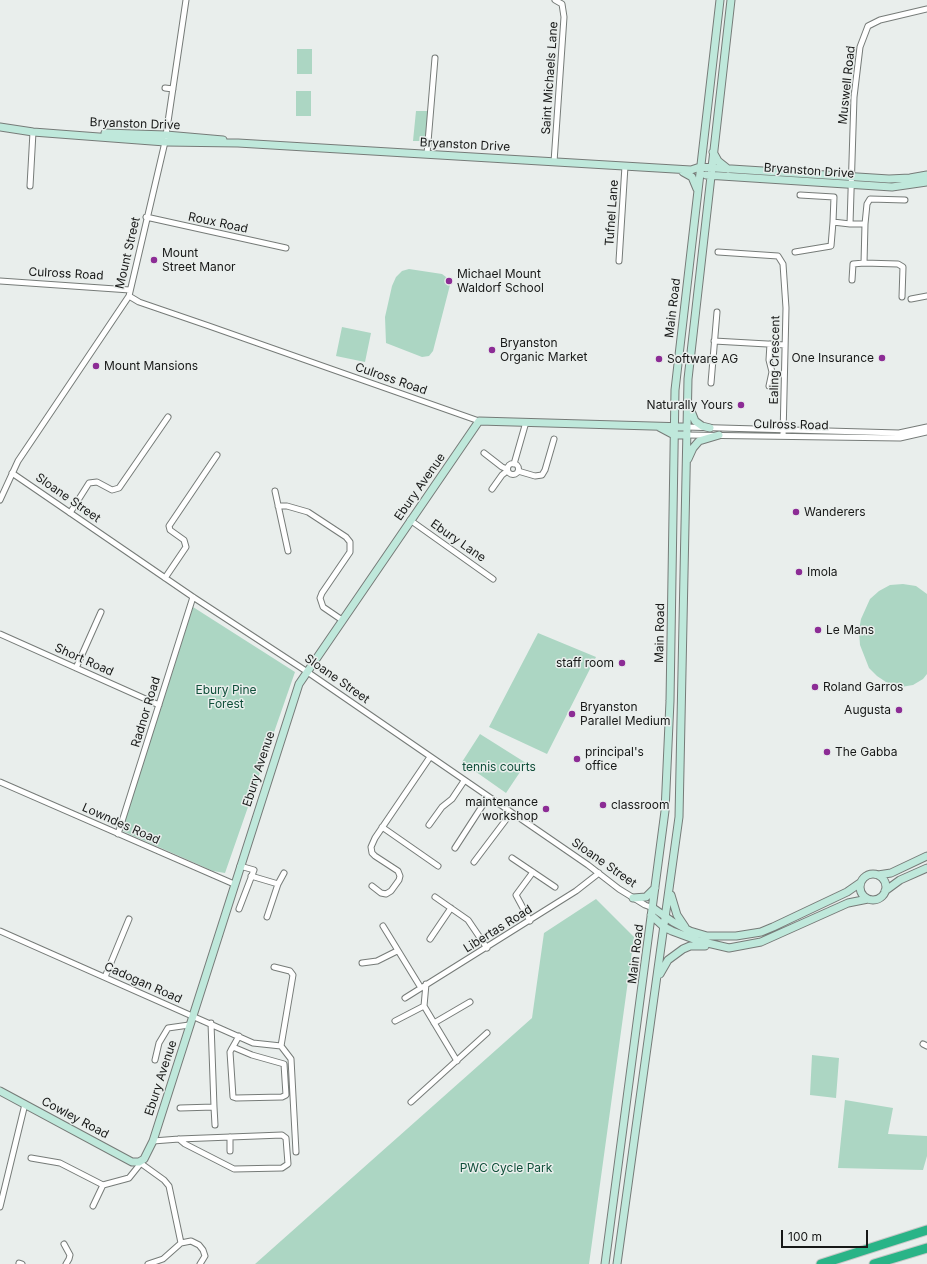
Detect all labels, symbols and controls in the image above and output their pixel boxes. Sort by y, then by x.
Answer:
street label: Saint Michaels Lane [539,21,561,135]
street label: Muswell Road [836,45,858,125]
street label: Bryanston Drive [89,115,181,133]
street label: Bryanston Drive [419,135,511,155]
street label: Bryanston Drive [763,161,855,181]
street label: Tufnel Lane [603,179,621,247]
street label: Roux Road [187,210,249,236]
street label: Mount Street [113,216,143,290]
place label: Mount Street Manor [162,246,236,274]
marker: Mount Street Manor [149,255,159,265]
street label: Culross Road [28,265,104,283]
place label: Michael Mount Waldorf School [457,267,544,295]
marker: Michael Mount Waldorf School [444,276,454,286]
street label: Main Road [662,277,684,339]
street label: Ealing Crescent [767,315,783,405]
place label: Bryanston Organic Market [500,336,587,364]
marker: Bryanston Organic Market [487,345,497,355]
place label: One Insurance [791,351,874,365]
place label: Software AG [667,352,738,366]
marker: One Insurance [877,353,887,363]
marker: Software AG [654,354,664,364]
place label: Mount Mansions [104,359,198,373]
street label: Culross Road [353,360,429,398]
marker: Mount Mansions [91,361,101,371]
place label: Naturally Yours [647,398,733,412]
marker: Naturally Yours [736,400,746,410]
street label: Culross Road [753,417,829,433]
street label: Ebury Avenue [392,451,448,523]
street label: Sloane Street [33,470,103,526]
place label: Wanderers [804,505,866,519]
marker: Wanderers [791,507,801,517]
street label: Ebury Lane [428,517,488,565]
place label: Imola [807,565,838,579]
marker: Imola [794,567,804,577]
street label: Main Road [652,603,668,663]
place label: Le Mans [826,623,874,637]
marker: Le Mans [813,625,823,635]
street label: Short Road [52,641,116,679]
street label: Sloane Street [302,651,372,707]
place label: staff room [556,656,614,670]
marker: staff room [617,658,627,668]
street label: Radnor Road [128,675,164,749]
place label: Roland Garros [823,680,903,694]
marker: Roland Garros [810,682,820,692]
park label: Ebury Pine Forest [195,683,257,711]
place label: Bryanston Parallel Medium [580,700,670,728]
place label: Augusta [844,703,891,717]
marker: Augusta [894,705,904,715]
marker: Bryanston Parallel Medium [567,709,577,719]
street label: Ebury Avenue [240,729,278,809]
place label: principal's office [585,745,644,773]
place label: The Gabba [835,745,897,759]
marker: The Gabba [822,747,832,757]
marker: principal's office [572,754,582,764]
park label: tennis courts [462,760,536,774]
place label: maintenance workshop [465,795,538,823]
place label: classroom [611,798,669,812]
street label: Lowndes Road [80,800,162,848]
marker: classroom [598,800,608,810]
marker: maintenance workshop [541,804,551,814]
street label: Sloane Street [569,835,639,891]
street label: Libertas Road [461,902,535,956]
street label: Main Road [625,923,647,985]
street label: Cadogan Road [102,959,184,1007]
street label: Ebury Avenue [142,1038,180,1118]
street label: Cowley Road [39,1094,111,1142]
park label: PWC Cycle Park [460,1161,552,1175]
scale bar [783,1222,870,1248]
text: 100 m [788,1229,822,1244]

